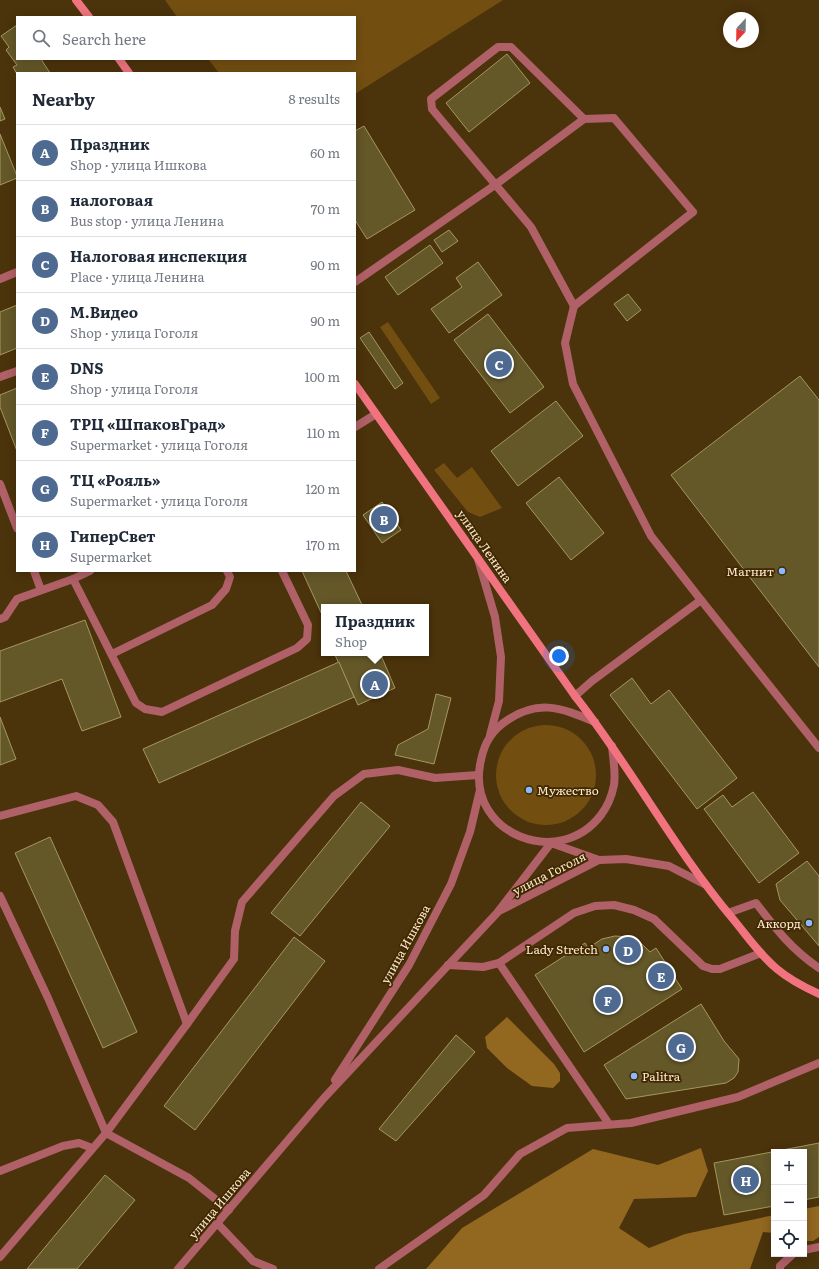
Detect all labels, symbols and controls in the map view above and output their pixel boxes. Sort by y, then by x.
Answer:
north arrow [723,12,759,48]
search box [16,16,356,60]
icon: search [30,27,52,49]
text: Search here [62,27,146,50]
text: Nearby [32,86,95,111]
text: 8 results [289,89,340,108]
text: Праздник [70,132,150,155]
text: A [40,143,50,162]
text: 60 m [310,143,340,162]
text: Shop · улица Ишкова [70,155,207,174]
text: налоговая [70,188,153,211]
text: B [41,199,49,218]
text: 70 m [311,199,340,218]
text: Bus stop · улица Ленина [70,211,224,230]
text: Налоговая инспекция [70,244,247,267]
text: C [40,255,50,274]
text: 90 m [310,255,340,274]
text: Place · улица Ленина [70,267,205,286]
text: M.Видео [70,300,138,323]
text: D [40,311,50,330]
text: 90 m [310,311,340,330]
text: Shop · улица Гоголя [70,323,198,342]
pin: C [486,349,512,379]
text: DNS [70,356,103,379]
text: E [41,367,49,386]
text: 100 m [304,367,340,386]
text: Shop · улица Гоголя [70,379,198,398]
text: ТРЦ «ШпаковГрад» [70,412,226,435]
text: F [41,423,49,442]
text: 110 m [307,423,340,442]
text: Supermarket · улица Гоголя [70,435,248,454]
text: ТЦ «Рояль» [70,468,160,491]
text: G [40,479,50,498]
text: 120 m [305,479,340,498]
text: Supermarket · улица Гоголя [70,491,248,510]
pin: B [371,504,397,534]
street label: улица Ленина [453,506,517,587]
text: ГиперСвет [70,524,156,547]
text: H [40,535,50,554]
text: 170 m [306,535,340,554]
text: Supermarket [70,547,152,566]
place label: Магнит [726,562,774,580]
marker: Магнит [777,566,787,576]
popup [321,604,429,656]
text: Праздник [335,609,415,632]
text: Shop [335,632,367,651]
your location [549,646,569,666]
pin: A [362,669,388,699]
place label: Мужество [537,781,599,799]
marker: Мужество [524,785,534,795]
street label: улица Гоголя [509,847,589,899]
street label: улица Ишкова [376,901,434,987]
place label: Аккорд [757,914,801,932]
marker: Аккорд [804,918,814,928]
pin: D [615,935,641,965]
place label: Lady Stretch [526,940,598,958]
marker: Lady Stretch [601,944,611,954]
pin: E [648,961,674,991]
pin: F [595,985,621,1015]
pin: G [668,1032,694,1062]
place label: Palitra [642,1067,681,1085]
marker: Palitra [629,1071,639,1081]
map controls [771,1149,807,1257]
button: + [771,1149,807,1185]
street label: улица Ишкова [184,1163,255,1243]
pin: H [733,1165,759,1195]
button: − [771,1185,807,1221]
button: locate [771,1221,807,1257]

